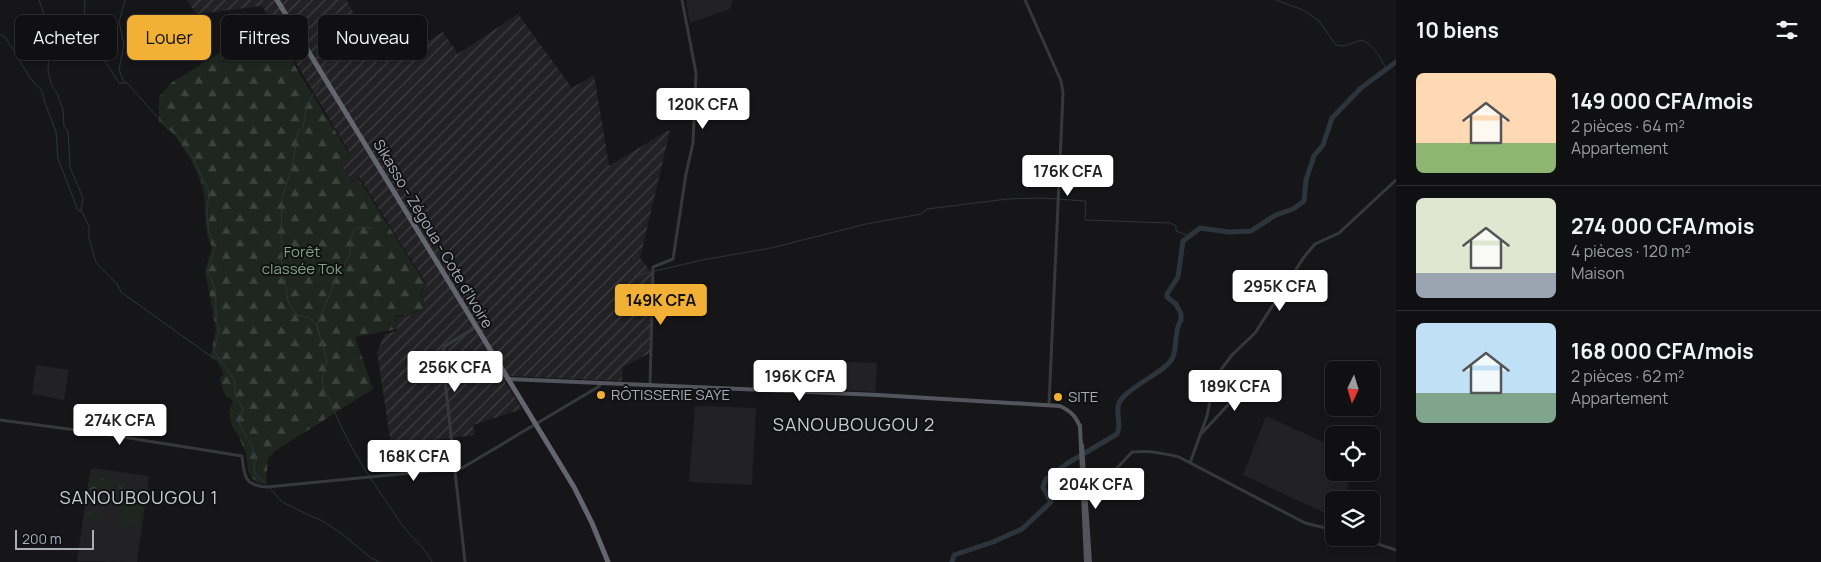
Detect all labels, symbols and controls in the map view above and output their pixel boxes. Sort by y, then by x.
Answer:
chip: Acheter [15,15,117,60]
chip: Louer [127,15,211,60]
chip: Filtres [221,15,308,60]
chip: Nouveau [318,15,427,60]
text: 10 biens [1416,16,1499,44]
icon: filters [1773,16,1801,44]
text: 149 000 CFA/mois [1571,87,1753,115]
pin: 120K CFA [651,88,755,130]
text: 120K CFA [667,93,739,115]
icon: home [1456,93,1516,153]
text: 2 pièces · 64 m² [1571,115,1685,137]
street label: Sikasso - Zégoua - Cote d'Ivoire [369,135,498,332]
text: Appartement [1571,137,1668,159]
pin: 176K CFA [1016,154,1120,197]
text: 176K CFA [1033,160,1103,182]
text: 274 000 CFA/mois [1571,212,1754,240]
icon: home [1456,218,1516,278]
text: 4 pièces · 120 m² [1571,240,1691,262]
park label: Forêt classée Tok [262,241,343,279]
text: Maison [1571,262,1624,284]
pin: 295K CFA [1228,270,1332,312]
text: 295K CFA [1244,275,1316,297]
pin: 149K CFA [609,284,713,326]
text: 149K CFA [626,289,696,311]
text: 168 000 CFA/mois [1571,337,1754,365]
icon: home [1456,343,1516,403]
pin: 256K CFA [403,350,507,393]
text: 256K CFA [419,356,491,378]
pin: 196K CFA [748,360,852,402]
north arrow [1325,361,1380,416]
map controls [1325,361,1380,546]
text: 196K CFA [765,365,835,387]
text: 2 pièces · 62 m² [1571,365,1685,387]
pin: 189K CFA [1183,370,1287,412]
text: 189K CFA [1200,375,1270,397]
place label: RÔTISSERIE SAYE [611,384,730,405]
place label: SITE [1068,386,1098,407]
text: Appartement [1571,387,1668,409]
marker: RÔTISSERIE SAYE [595,389,607,401]
marker: SITE [1052,391,1064,403]
pin: 274K CFA [68,404,172,446]
text: 274K CFA [84,409,156,431]
district label: SANOUBOUGOU 2 [773,412,935,436]
button: locate [1325,426,1380,481]
pin: 168K CFA [362,440,466,482]
text: 168K CFA [379,445,449,467]
pin: 204K CFA [1044,468,1148,510]
text: 204K CFA [1059,473,1133,495]
district label: SANOUBOUGOU 1 [59,485,219,509]
button: layers [1325,491,1380,546]
scale bar [15,527,94,550]
text: 200 m [22,529,62,548]

